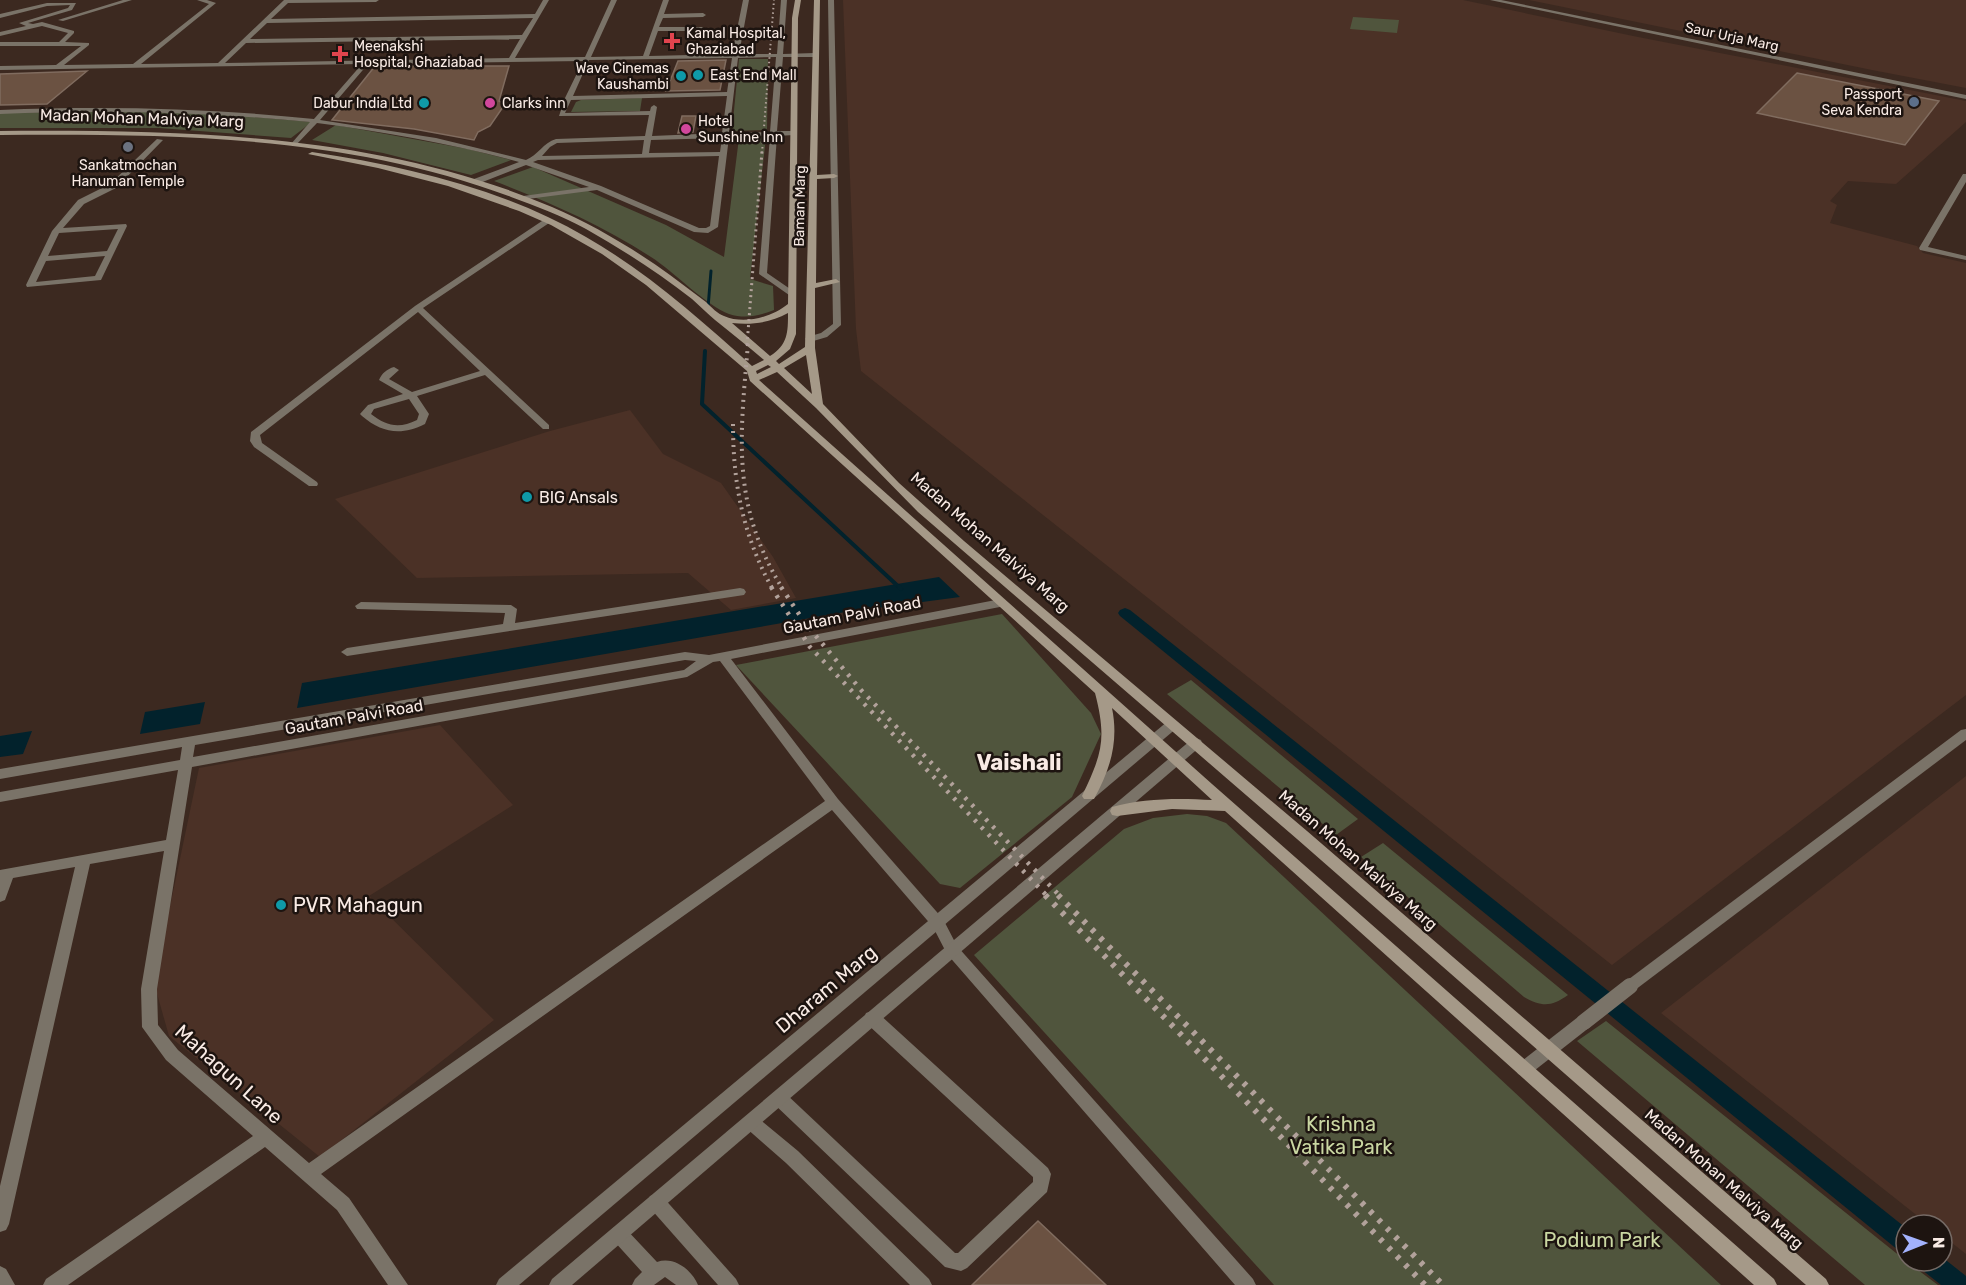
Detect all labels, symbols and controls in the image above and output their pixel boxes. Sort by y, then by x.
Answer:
street label: Saur Urja Marg [1684,19,1780,55]
place label: Kamal Hospital, Ghaziabad [686,25,786,58]
marker: Kamal Hospital, Ghaziabad [663,32,681,50]
place label: Meenakshi Hospital, Ghaziabad [354,38,483,71]
marker: Meenakshi Hospital, Ghaziabad [331,45,349,63]
place label: Wave Cinemas Kaushambi [575,60,669,93]
place label: East End Mall [710,67,797,84]
marker: East End Mall [691,68,705,82]
marker: Wave Cinemas Kaushambi [674,69,688,83]
place label: Passport Seva Kendra [1821,86,1903,119]
place label: Dabur India Ltd [313,95,412,112]
place label: Clarks inn [502,95,566,112]
marker: Passport Seva Kendra [1907,95,1921,109]
marker: Dabur India Ltd [417,96,431,110]
marker: Clarks inn [483,96,497,110]
street label: Madan Mohan Malviya Marg [40,105,244,131]
place label: Hotel Sunshine Inn [698,113,783,146]
marker: Hotel Sunshine Inn [679,122,693,136]
marker: Sankatmochan Hanuman Temple [121,140,135,154]
place label: Sankatmochan Hanuman Temple [71,157,185,190]
street label: Baman Marg [791,165,809,247]
street label: Madan Mohan Malviya Marg [907,468,1073,616]
place label: BIG Ansals [539,488,618,507]
marker: BIG Ansals [520,490,534,504]
street label: Gautam Palvi Road [781,592,923,638]
street label: Gautam Palvi Road [283,695,425,739]
district label: Vaishali [976,749,1062,776]
street label: Madan Mohan Malviya Marg [1275,786,1441,934]
place label: PVR Mahagun [293,893,423,917]
marker: PVR Mahagun [274,898,288,912]
street label: Dharam Marg [771,940,881,1038]
street label: Mahagun Lane [170,1019,288,1129]
street label: Madan Mohan Malviya Marg [1641,1105,1807,1253]
park label: Krishna Vatika Park [1289,1112,1393,1159]
north arrow [1894,1213,1954,1273]
park label: Podium Park [1543,1228,1661,1252]
text: N [1929,1237,1948,1249]

